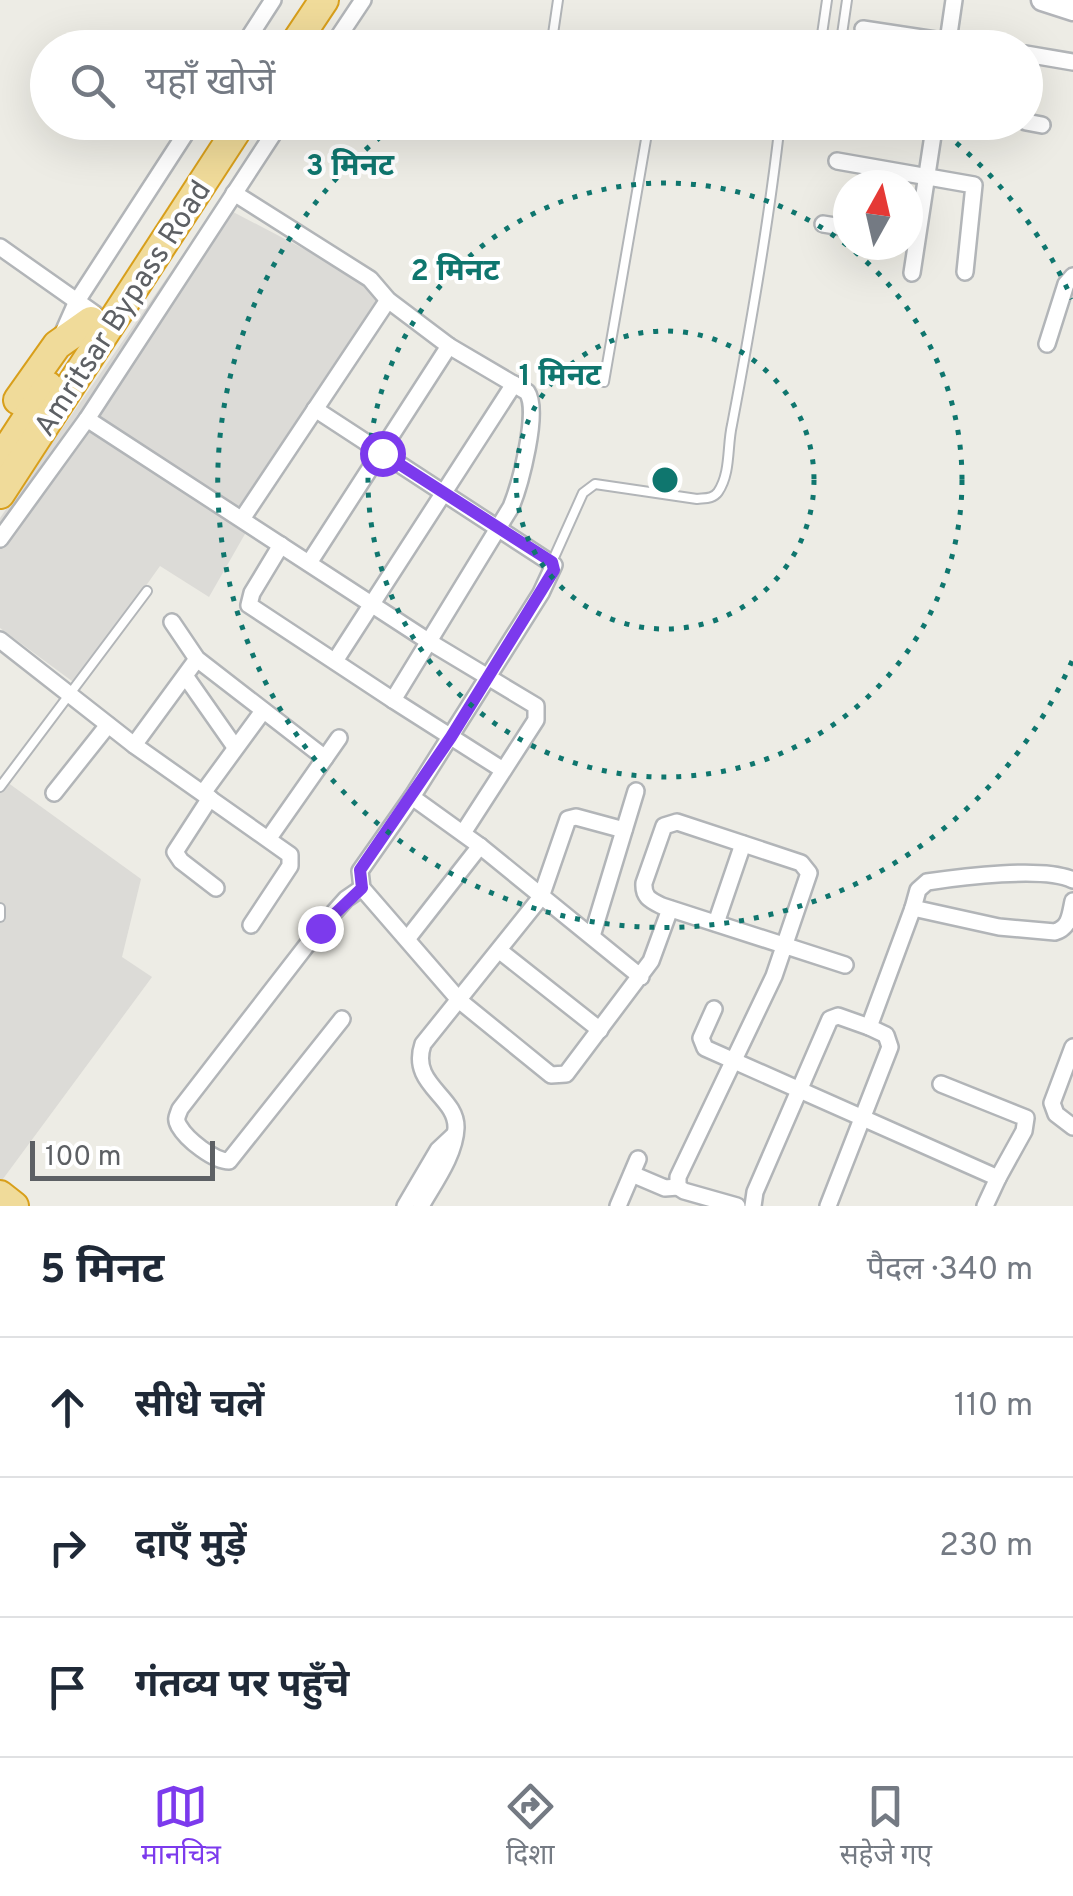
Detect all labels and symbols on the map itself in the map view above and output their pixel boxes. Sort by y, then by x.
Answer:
text: 3 मिनट [306,148,395,186]
north arrow [833,170,923,260]
street label: Amritsar Bypass Road [27,174,221,444]
text: 2 मिनट [411,253,500,291]
text: 1 मिनट [519,358,602,396]
route start [360,431,406,477]
centre of rings [647,462,683,498]
route end [298,906,344,952]
scale bar [30,1136,215,1180]

